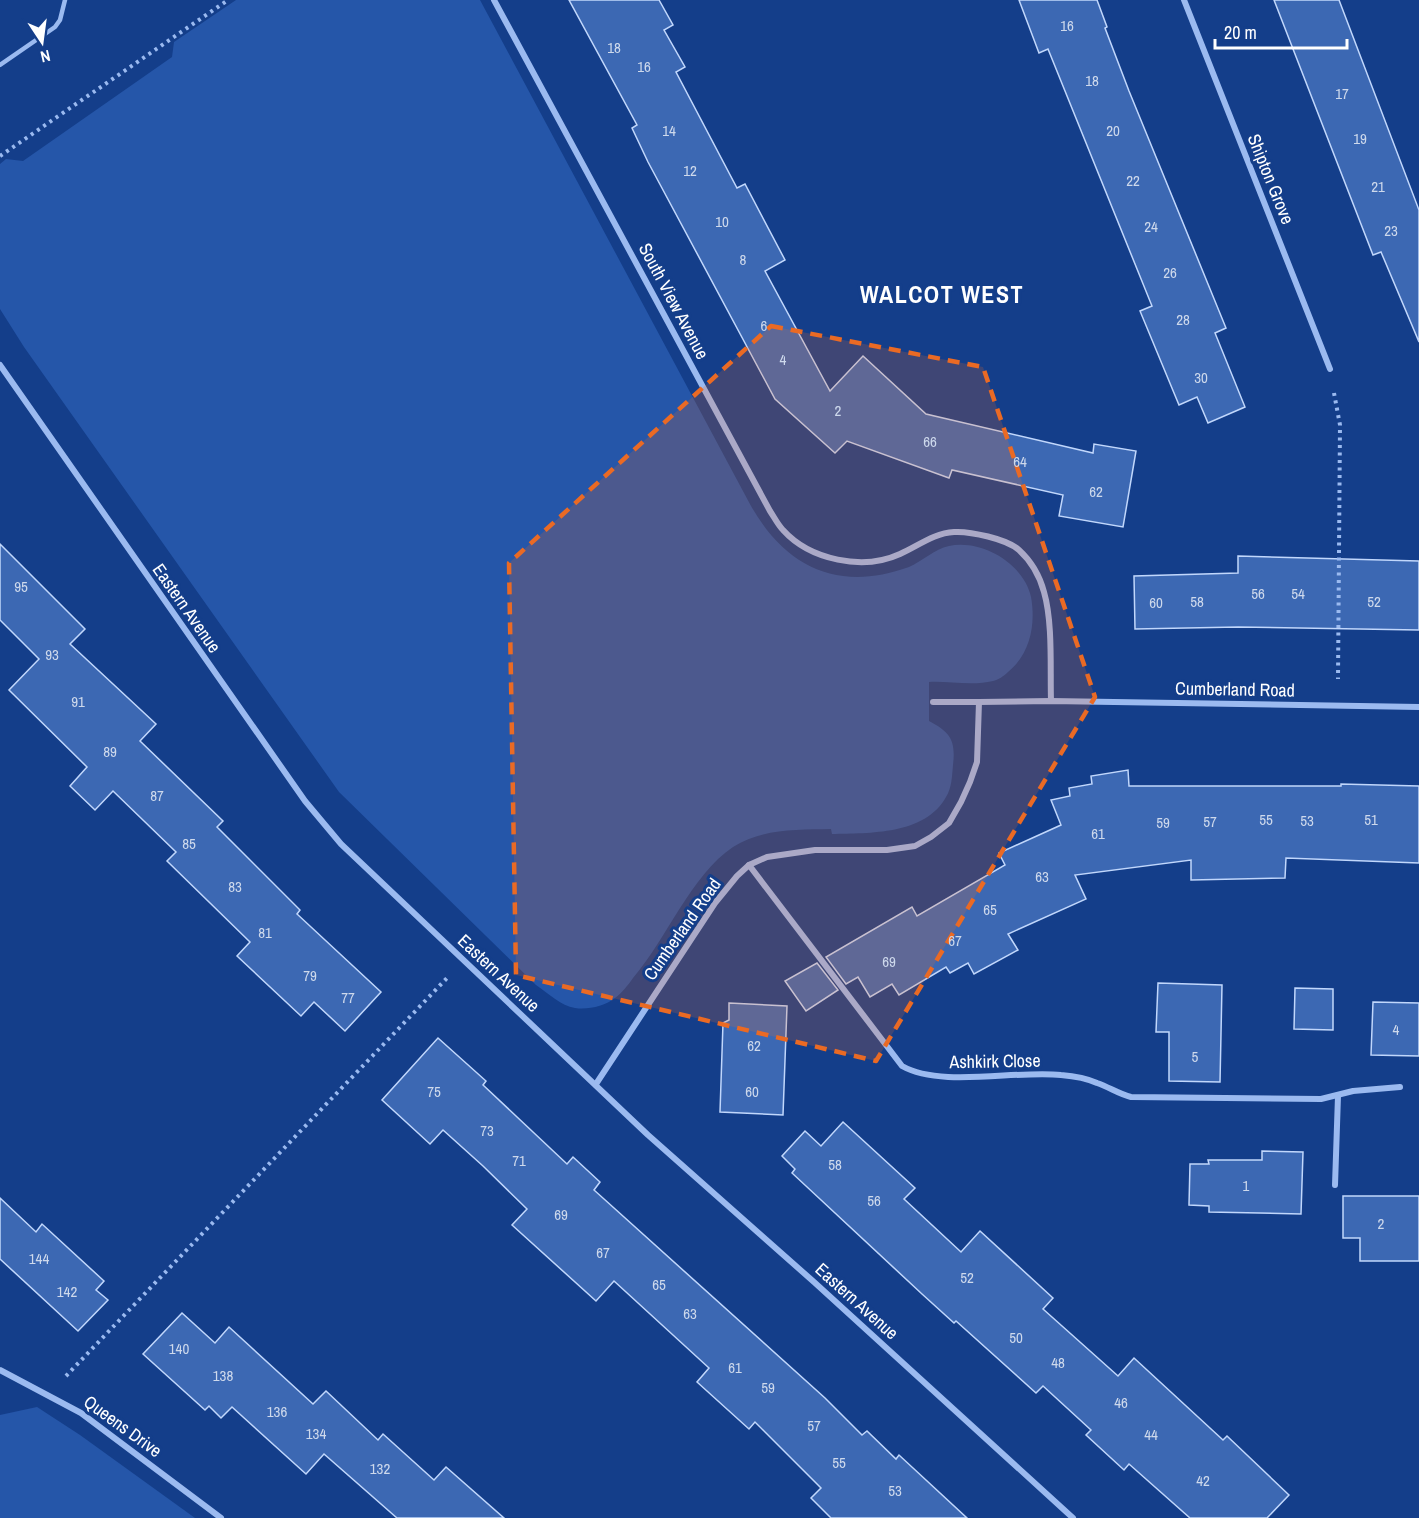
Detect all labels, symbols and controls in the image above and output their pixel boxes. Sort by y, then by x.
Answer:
north arrow [12,12,72,72]
scale bar [1215,12,1347,50]
house number: 16 [1060,15,1074,36]
text: 20 m [1224,20,1257,45]
house number: 18 [607,37,621,58]
text: N [38,45,52,68]
house number: 16 [637,56,651,77]
house number: 18 [1085,70,1099,91]
house number: 17 [1335,83,1349,104]
house number: 14 [662,120,676,141]
house number: 20 [1106,120,1120,141]
house number: 19 [1353,128,1367,149]
street label: Shipton Grove [1242,130,1300,228]
house number: 12 [683,160,697,181]
house number: 22 [1126,170,1140,191]
house number: 21 [1371,176,1385,197]
house number: 10 [715,211,729,232]
house number: 24 [1144,216,1158,237]
house number: 23 [1384,220,1398,241]
street label: South View Avenue [633,238,715,364]
house number: 8 [740,249,747,270]
house number: 26 [1163,262,1177,283]
district label: WALCOT WEST [860,278,1024,310]
house number: 28 [1176,309,1190,330]
house number: 6 [761,315,768,336]
house number: 4 [780,349,787,370]
house number: 30 [1194,367,1208,388]
house number: 2 [835,400,842,421]
house number: 66 [923,431,937,452]
house number: 64 [1013,451,1027,472]
house number: 62 [1089,481,1103,502]
street label: Eastern Avenue [147,558,227,658]
house number: 95 [14,576,28,597]
house number: 56 [1251,583,1265,604]
house number: 54 [1291,583,1305,604]
house number: 58 [1190,591,1204,612]
house number: 52 [1367,591,1381,612]
house number: 60 [1149,592,1163,613]
house number: 93 [45,644,59,665]
street label: Cumberland Road [1175,675,1295,703]
house number: 91 [71,691,85,712]
house number: 89 [103,741,117,762]
house number: 87 [150,785,164,806]
house number: 55 [1259,809,1273,830]
house number: 51 [1364,809,1378,830]
house number: 53 [1300,810,1314,831]
house number: 57 [1203,811,1217,832]
house number: 59 [1156,812,1170,833]
house number: 61 [1091,823,1105,844]
house number: 85 [182,833,196,854]
house number: 63 [1035,866,1049,887]
street label: Cumberland Road [637,873,727,985]
house number: 83 [228,876,242,897]
house number: 65 [983,899,997,920]
house number: 81 [258,922,272,943]
street label: Eastern Avenue [452,928,546,1018]
house number: 67 [948,930,962,951]
house number: 69 [882,951,896,972]
house number: 79 [303,965,317,986]
house number: 77 [341,987,355,1008]
house number: 4 [1393,1019,1400,1040]
house number: 62 [747,1035,761,1056]
house number: 5 [1192,1046,1199,1067]
street label: Ashkirk Close [948,1048,1041,1074]
house number: 75 [427,1081,441,1102]
house number: 60 [745,1081,759,1102]
house number: 73 [480,1120,494,1141]
house number: 71 [512,1150,526,1171]
house number: 58 [828,1154,842,1175]
house number: 1 [1243,1175,1250,1196]
house number: 56 [867,1190,881,1211]
house number: 69 [554,1204,568,1225]
house number: 2 [1378,1213,1385,1234]
house number: 67 [596,1242,610,1263]
house number: 144 [29,1248,49,1269]
street label: Eastern Avenue [810,1257,904,1345]
house number: 52 [960,1267,974,1288]
house number: 65 [652,1274,666,1295]
house number: 142 [57,1281,77,1302]
house number: 63 [683,1303,697,1324]
house number: 50 [1009,1327,1023,1348]
house number: 140 [169,1338,189,1359]
house number: 48 [1051,1352,1065,1373]
house number: 61 [728,1357,742,1378]
house number: 138 [213,1365,233,1386]
house number: 59 [761,1377,775,1398]
street label: Queens Drive [79,1389,167,1463]
house number: 46 [1114,1392,1128,1413]
house number: 136 [267,1401,287,1422]
house number: 57 [807,1415,821,1436]
house number: 134 [306,1423,326,1444]
house number: 44 [1144,1424,1158,1445]
house number: 55 [832,1452,846,1473]
house number: 132 [370,1458,390,1479]
house number: 42 [1196,1470,1210,1491]
house number: 53 [888,1480,902,1501]

